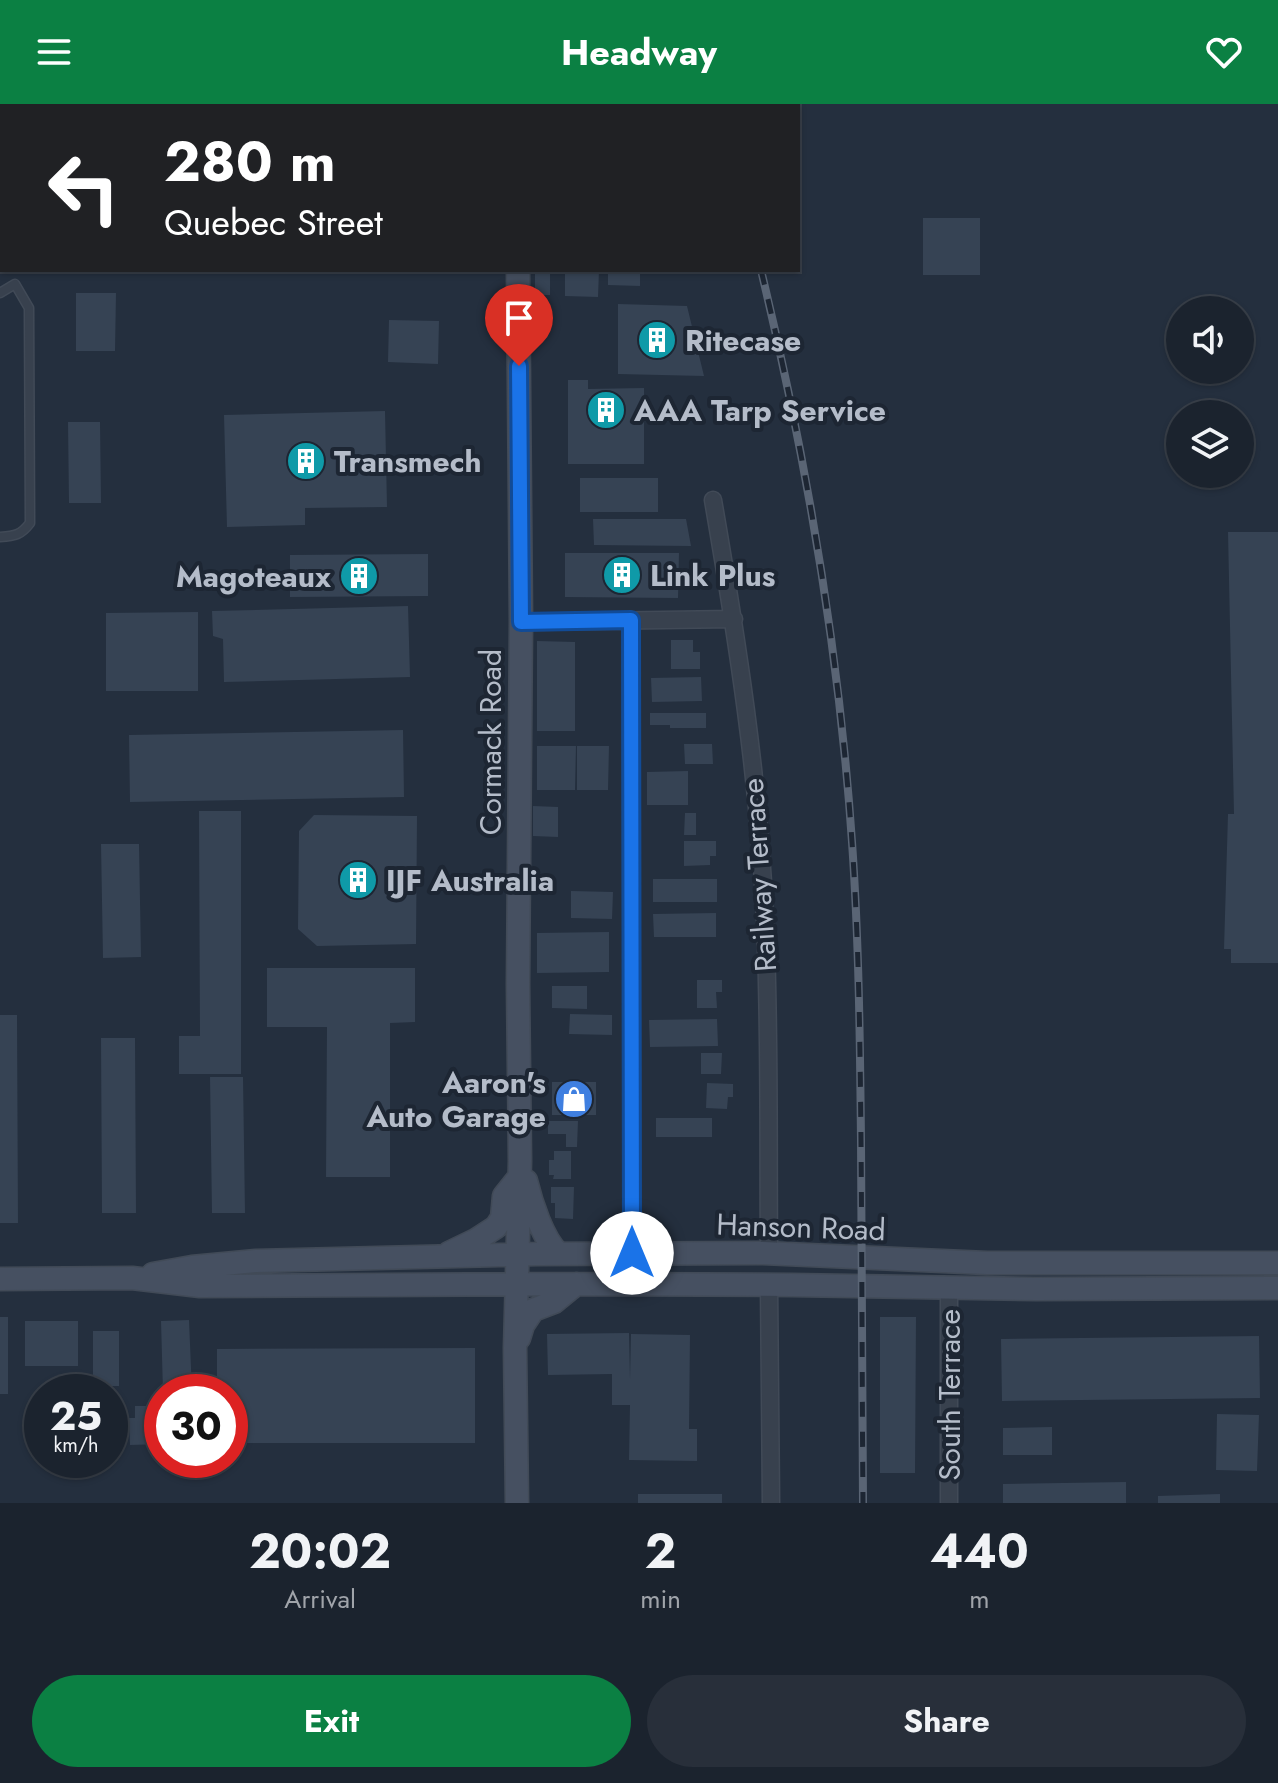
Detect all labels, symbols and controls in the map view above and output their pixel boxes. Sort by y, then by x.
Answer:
text: Headway [561,26,717,78]
icon: menu [32,30,76,74]
icon: heart [1202,30,1246,74]
text: 280 m [164,121,336,202]
icon: left [32,136,136,240]
text: Quebec Street [164,196,383,248]
pin [485,284,553,366]
icon: arrive [497,296,541,340]
map controls [1166,296,1254,488]
button: sound [1166,296,1254,384]
building icon: Ritecase [636,319,678,361]
place label: Ritecase [685,319,801,362]
building icon: AAA Tarp Service [585,389,627,431]
place label: AAA Tarp Service [633,389,886,432]
button: layers [1166,400,1254,488]
building icon: Transmech [285,440,327,482]
place label: Transmech [334,440,482,483]
building icon: Link Plus [601,554,643,596]
place label: Link Plus [650,554,775,597]
place label: Magoteaux [176,555,331,598]
building icon: Magoteaux [338,555,380,597]
street label: Cormack Road [469,649,512,835]
street label: Railway Terrace [731,777,787,973]
building icon: IJF Australia [337,859,379,901]
place label: IJF Australia [386,859,554,902]
place label: Aaron's Auto Garage [365,1061,546,1138]
shop icon: Aaron's Auto Garage [553,1078,595,1120]
street label: Hanson Road [716,1203,886,1251]
position arrow [590,1211,674,1295]
street label: South Terrace [928,1309,971,1481]
speed limit sign: 30 [144,1374,248,1478]
text: 25 [50,1387,102,1445]
text: km/h [53,1431,99,1460]
text: 20:02 [249,1517,391,1586]
text: 2 [645,1517,676,1586]
text: 440 [930,1517,1029,1586]
text: Arrival [284,1580,356,1618]
text: min [640,1580,681,1618]
text: m [969,1580,990,1618]
button: Exit [32,1675,631,1767]
button: Share [647,1675,1246,1767]

